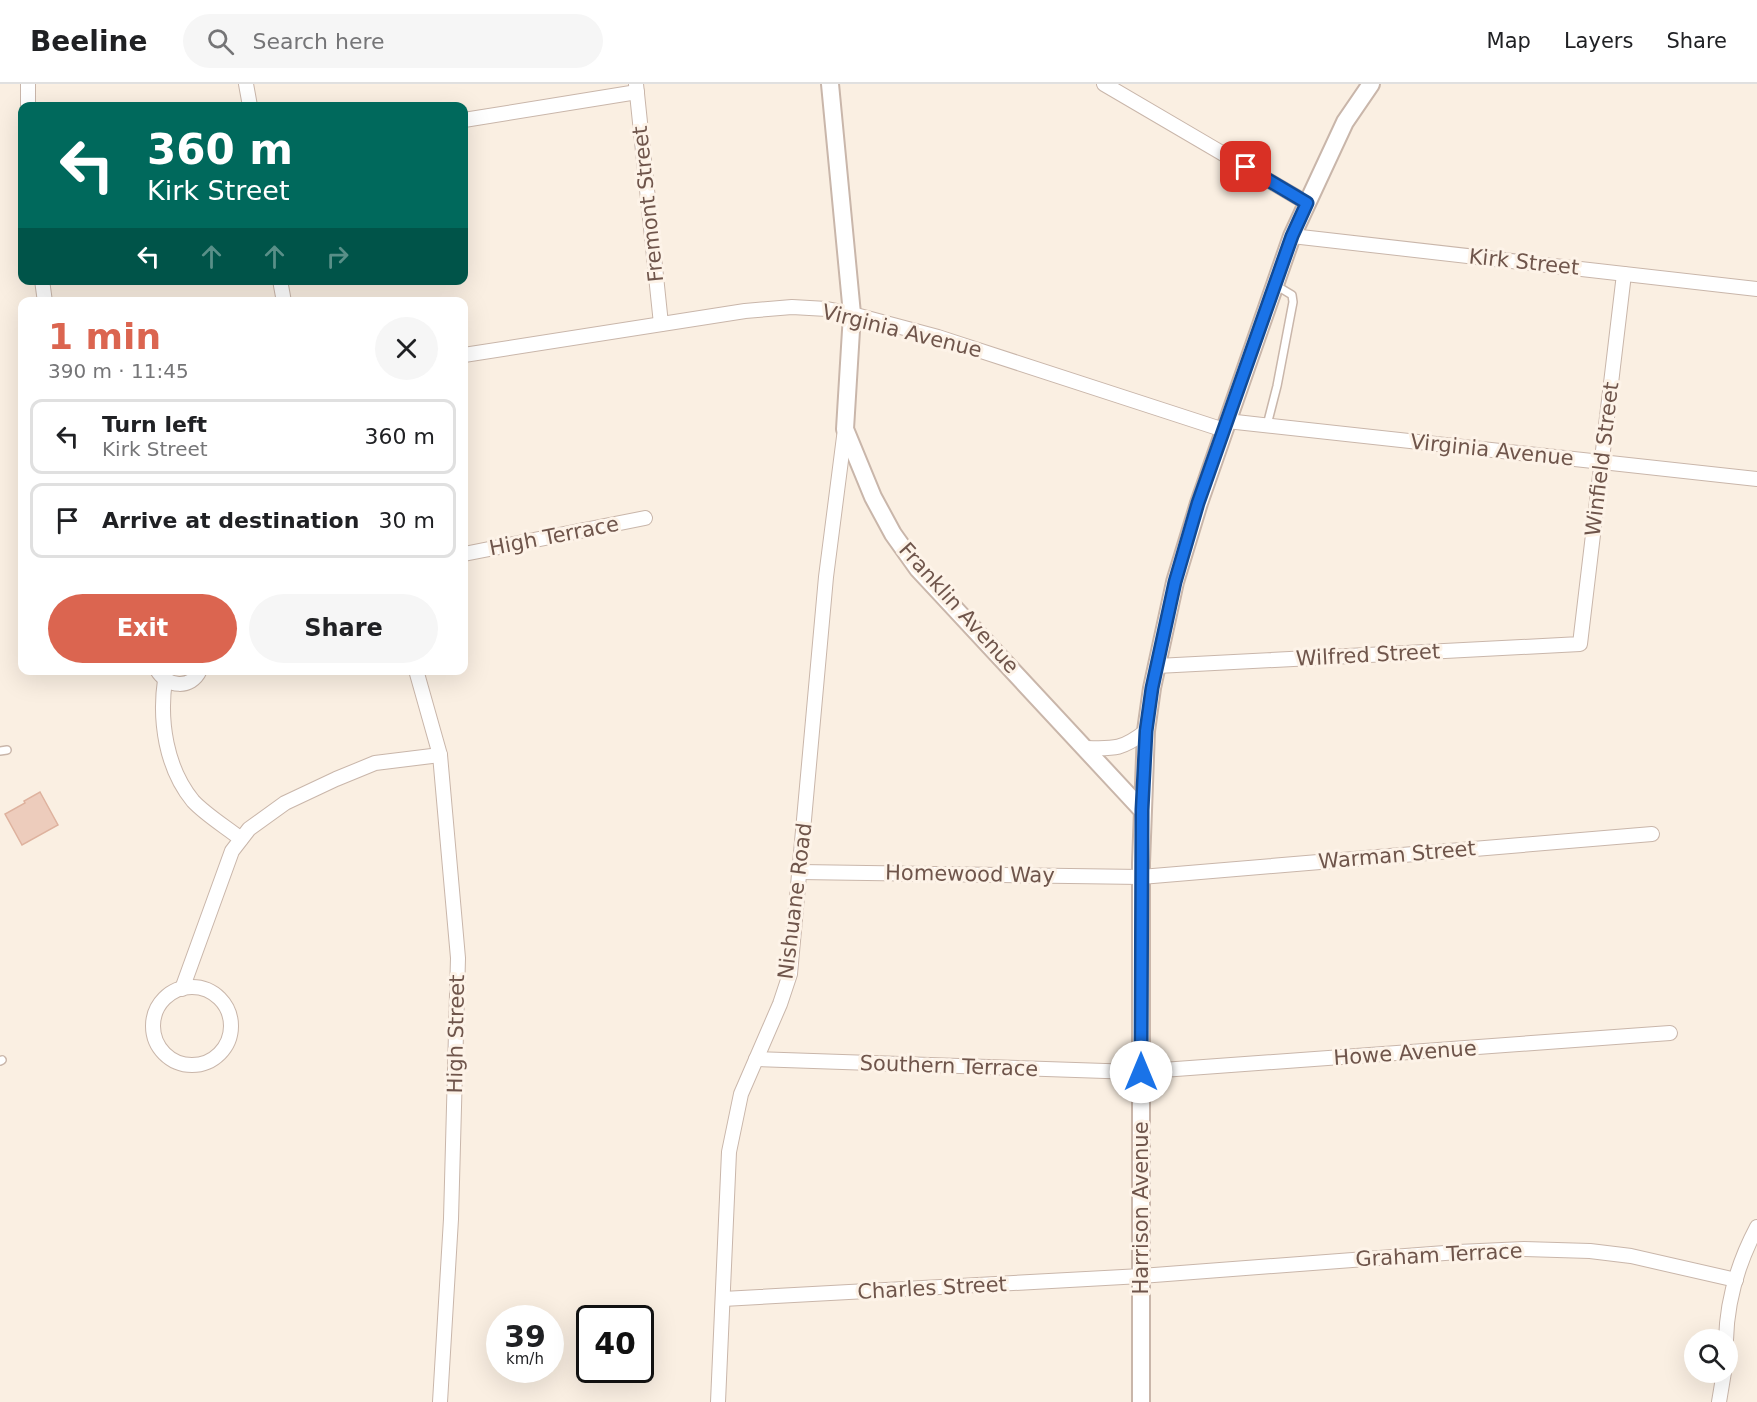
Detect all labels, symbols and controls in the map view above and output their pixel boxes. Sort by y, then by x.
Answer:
search box [183,14,603,68]
text: Beeline [30,25,147,58]
icon: search [204,25,237,58]
text: Search here [252,29,385,54]
text: Map [1487,29,1531,53]
text: Layers [1564,29,1633,53]
text: Share [1666,29,1727,53]
text: 360 m [147,125,293,174]
street label: Fremont Street [628,125,668,283]
icon: left [48,126,126,204]
pin [1220,141,1271,192]
icon: arrive [1229,150,1262,183]
text: Kirk Street [147,175,290,206]
icon: left [132,240,165,273]
icon: ahead [195,240,228,273]
icon: ahead [258,240,291,273]
icon: right [321,240,354,273]
street label: Kirk Street [1468,244,1580,280]
street label: Virginia Avenue [820,300,984,362]
text: 1 min [48,316,161,357]
button: close [375,317,438,380]
text: 390 m · 11:45 [48,359,189,383]
street label: Winfield Street [1581,380,1623,538]
text: Turn left [102,412,207,437]
icon: left [51,420,84,453]
text: 360 m [365,424,435,449]
street label: Virginia Avenue [1409,430,1575,470]
text: Kirk Street [102,437,208,461]
icon: arrive [51,504,84,537]
text: Arrive at destination [102,508,359,533]
text: 30 m [379,508,435,533]
street label: High Terrace [487,512,621,560]
street label: Franklin Avenue [894,538,1024,678]
button: Exit [48,594,237,663]
button: Share [249,594,438,663]
street label: Wilfred Street [1295,639,1441,671]
street label: Nishuane Road [773,821,817,981]
street label: Warman Street [1317,836,1477,874]
street label: Homewood Way [885,861,1055,887]
street label: High Street [443,974,469,1094]
street label: Howe Avenue [1333,1036,1477,1070]
position arrow [1109,1040,1173,1104]
street label: Southern Terrace [859,1051,1039,1081]
street label: Harrison Avenue [1129,1121,1153,1295]
street label: Graham Terrace [1355,1239,1523,1271]
street label: Charles Street [857,1272,1007,1304]
speed limit sign: 40 [576,1305,654,1383]
text: 39 [504,1319,546,1354]
map controls [1684,1329,1738,1383]
button: search [1684,1329,1738,1383]
text: km/h [506,1350,544,1368]

